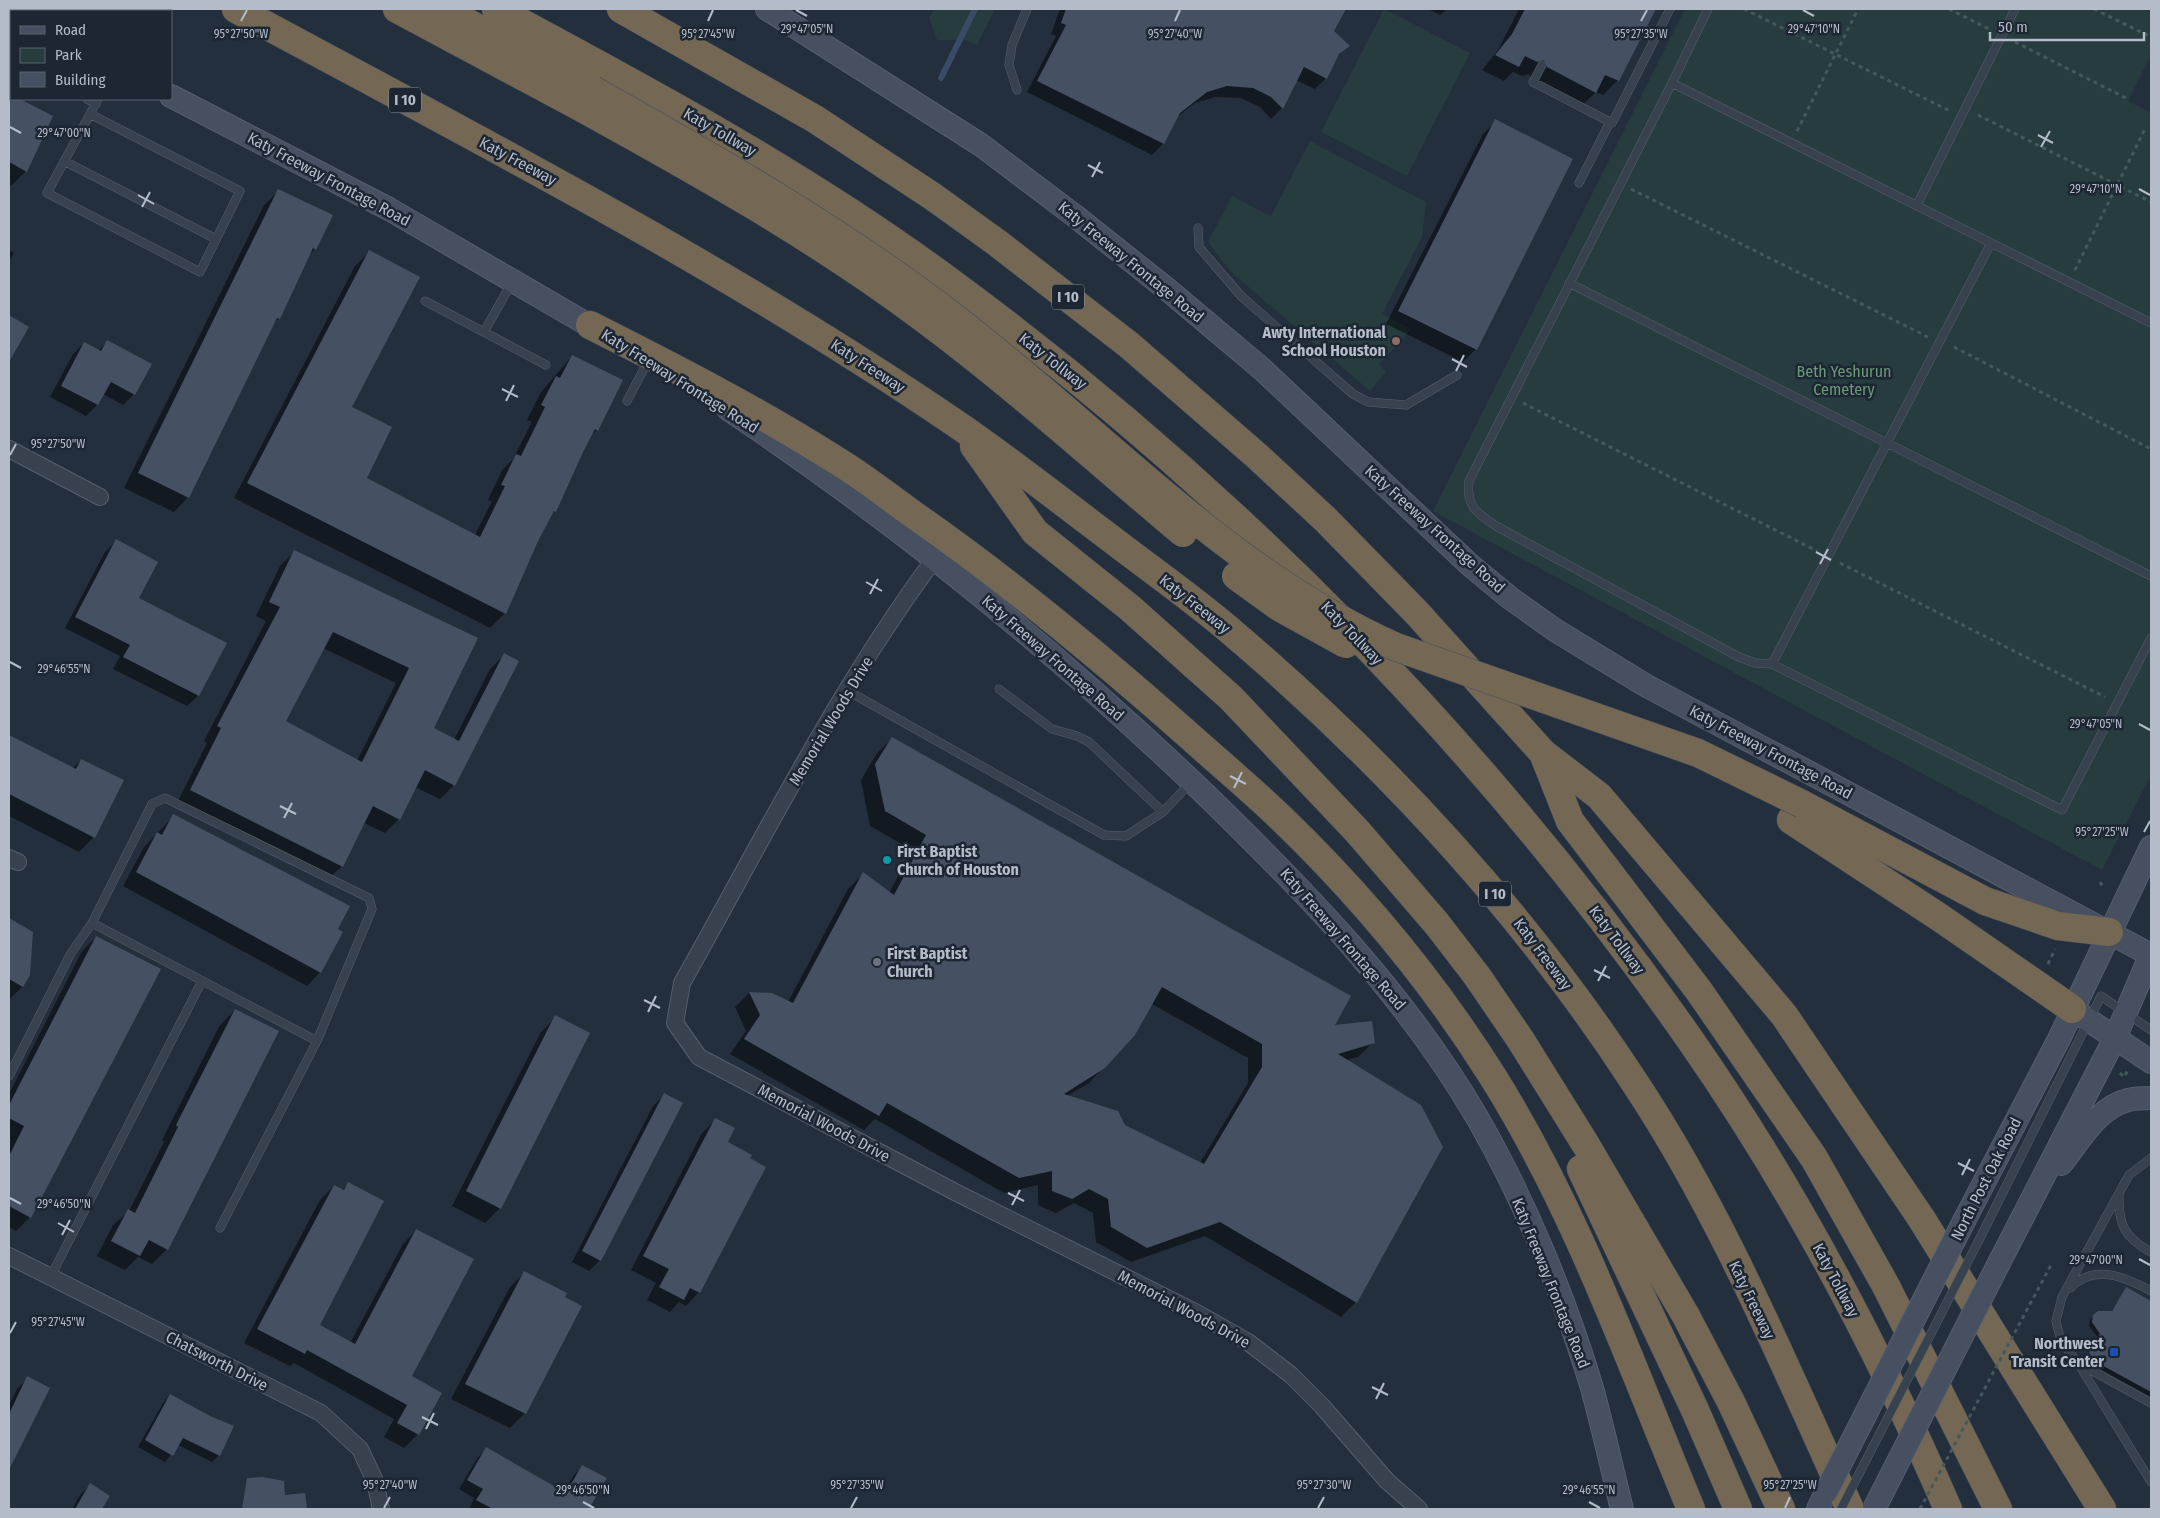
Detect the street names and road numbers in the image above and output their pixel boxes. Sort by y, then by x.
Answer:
road number: I 10 [389,88,421,112]
street label: Katy Tollway [680,104,760,161]
street label: Katy Freeway Frontage Road [244,128,414,230]
street label: Katy Freeway [476,133,561,190]
street label: Katy Freeway Frontage Road [1054,197,1208,327]
road number: I 10 [1052,284,1084,310]
street label: Katy Freeway Frontage Road [598,325,762,437]
street label: Katy Tollway [1015,329,1091,394]
street label: Katy Freeway [827,335,909,397]
street label: Katy Freeway Frontage Road [1361,461,1509,597]
street label: Katy Freeway [1156,570,1235,638]
street label: Katy Freeway Frontage Road [978,591,1128,725]
street label: Katy Tollway [1317,597,1387,669]
street label: Memorial Woods Drive [785,653,877,789]
street label: Katy Freeway Frontage Road [1686,701,1856,803]
street label: Katy Freeway Frontage Road [1276,864,1410,1014]
road number: I 10 [1479,882,1511,906]
street label: Katy Tollway [1585,902,1649,979]
street label: Katy Freeway [1510,914,1577,994]
street label: Memorial Woods Drive [755,1080,893,1166]
street label: North Post Oak Road [1947,1114,2025,1244]
street label: Katy Freeway Frontage Road [1508,1195,1594,1371]
street label: Katy Tollway [1809,1240,1864,1321]
street label: Katy Freeway [1725,1258,1779,1343]
street label: Memorial Woods Drive [1115,1266,1253,1352]
street label: Chatsworth Drive [163,1327,271,1395]

